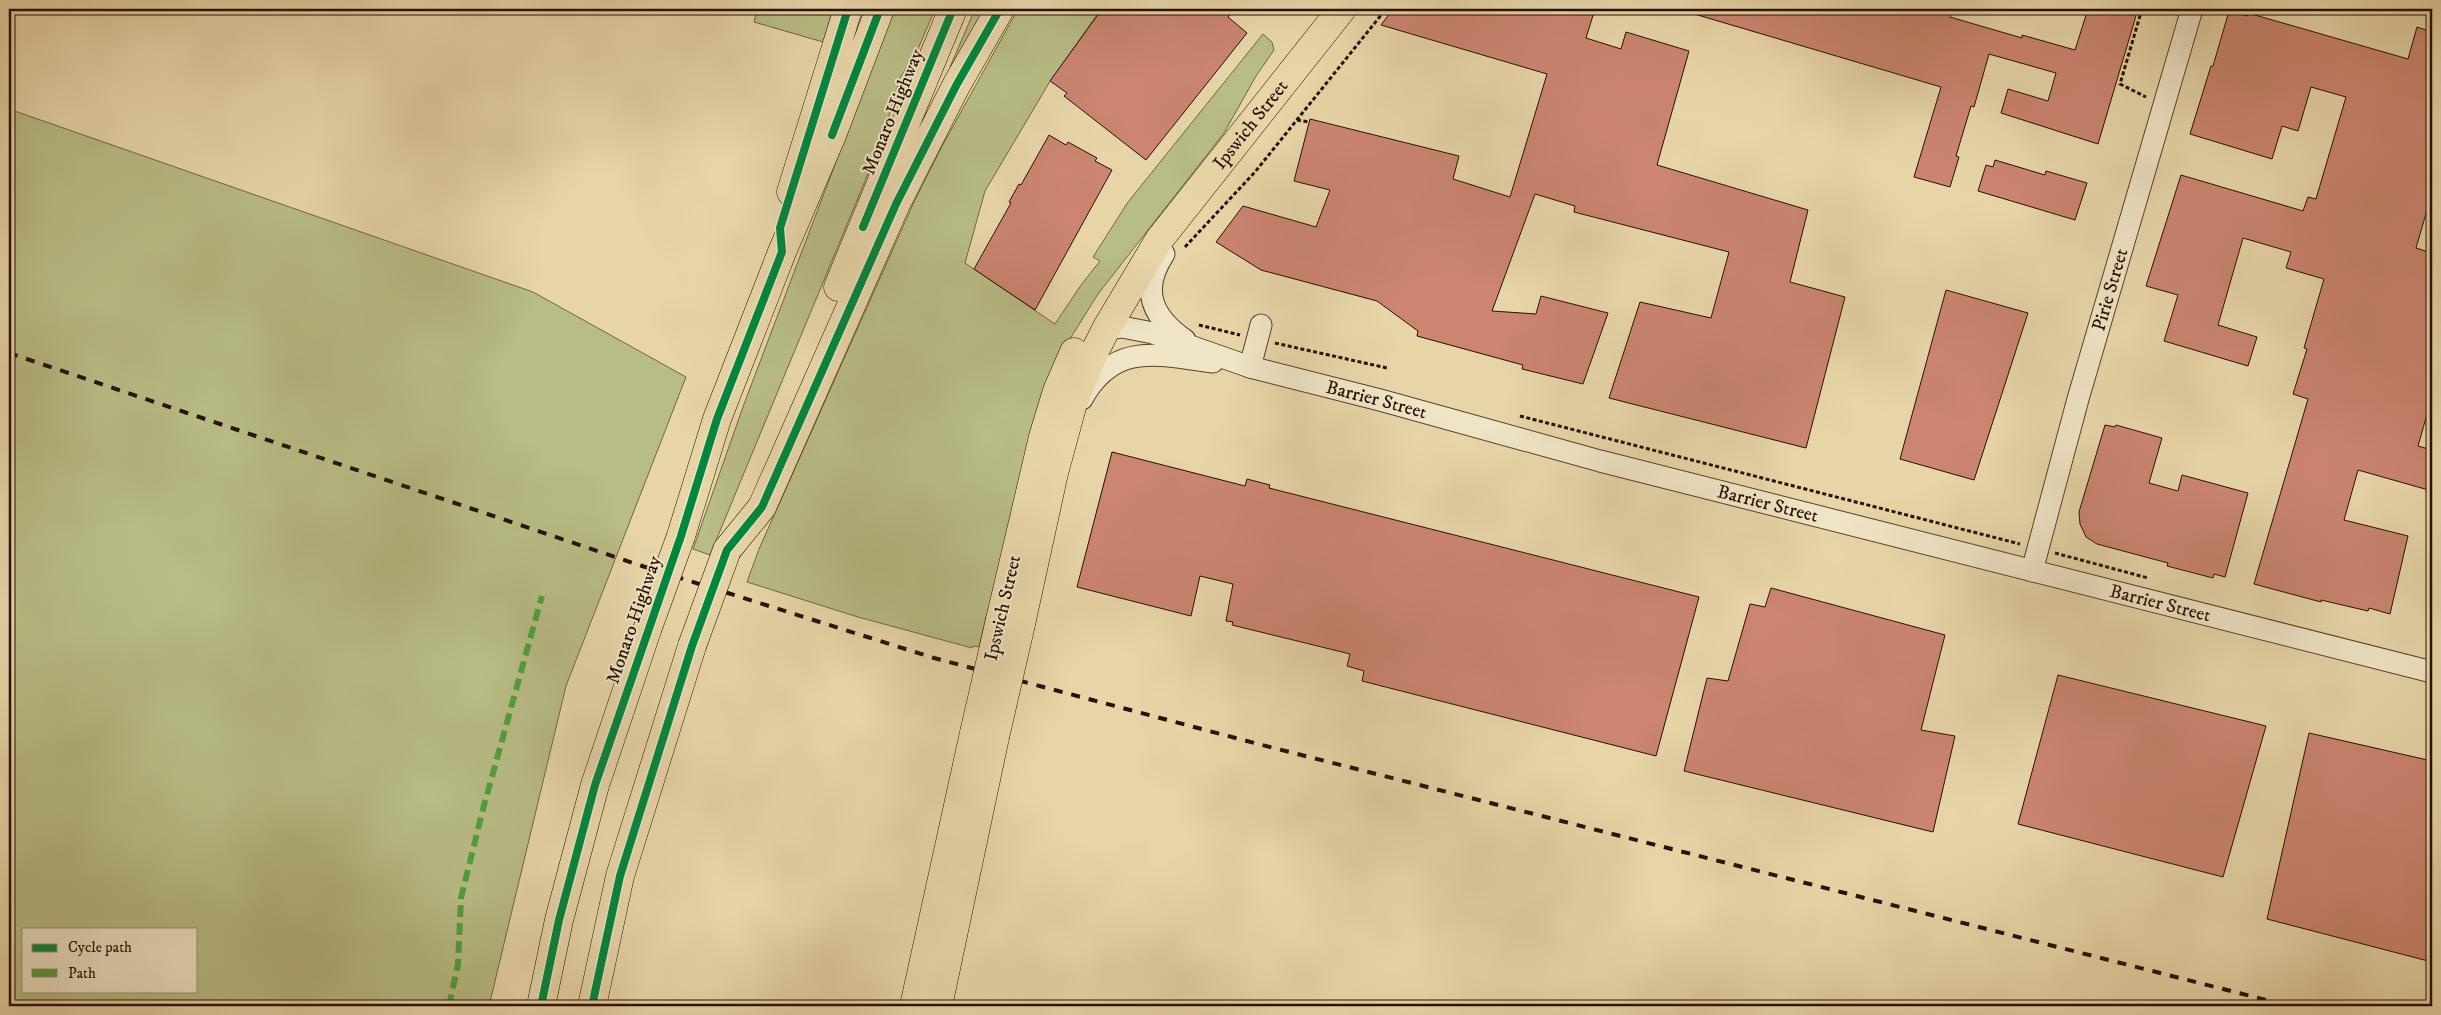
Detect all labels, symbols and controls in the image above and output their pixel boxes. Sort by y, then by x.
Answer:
street label: Monaro Highway [857,45,929,178]
street label: Ipswich Street [1208,75,1293,174]
street label: Pirie Street [2087,246,2133,334]
street label: Barrier Street [1324,375,1429,424]
street label: Barrier Street [1715,480,1821,527]
street label: Monaro Highway [601,552,667,687]
street label: Ipswich Street [980,553,1026,663]
street label: Barrier Street [2108,579,2213,627]
legend [22,928,198,992]
text: Cycle path [68,938,132,957]
text: Path [68,964,96,983]

